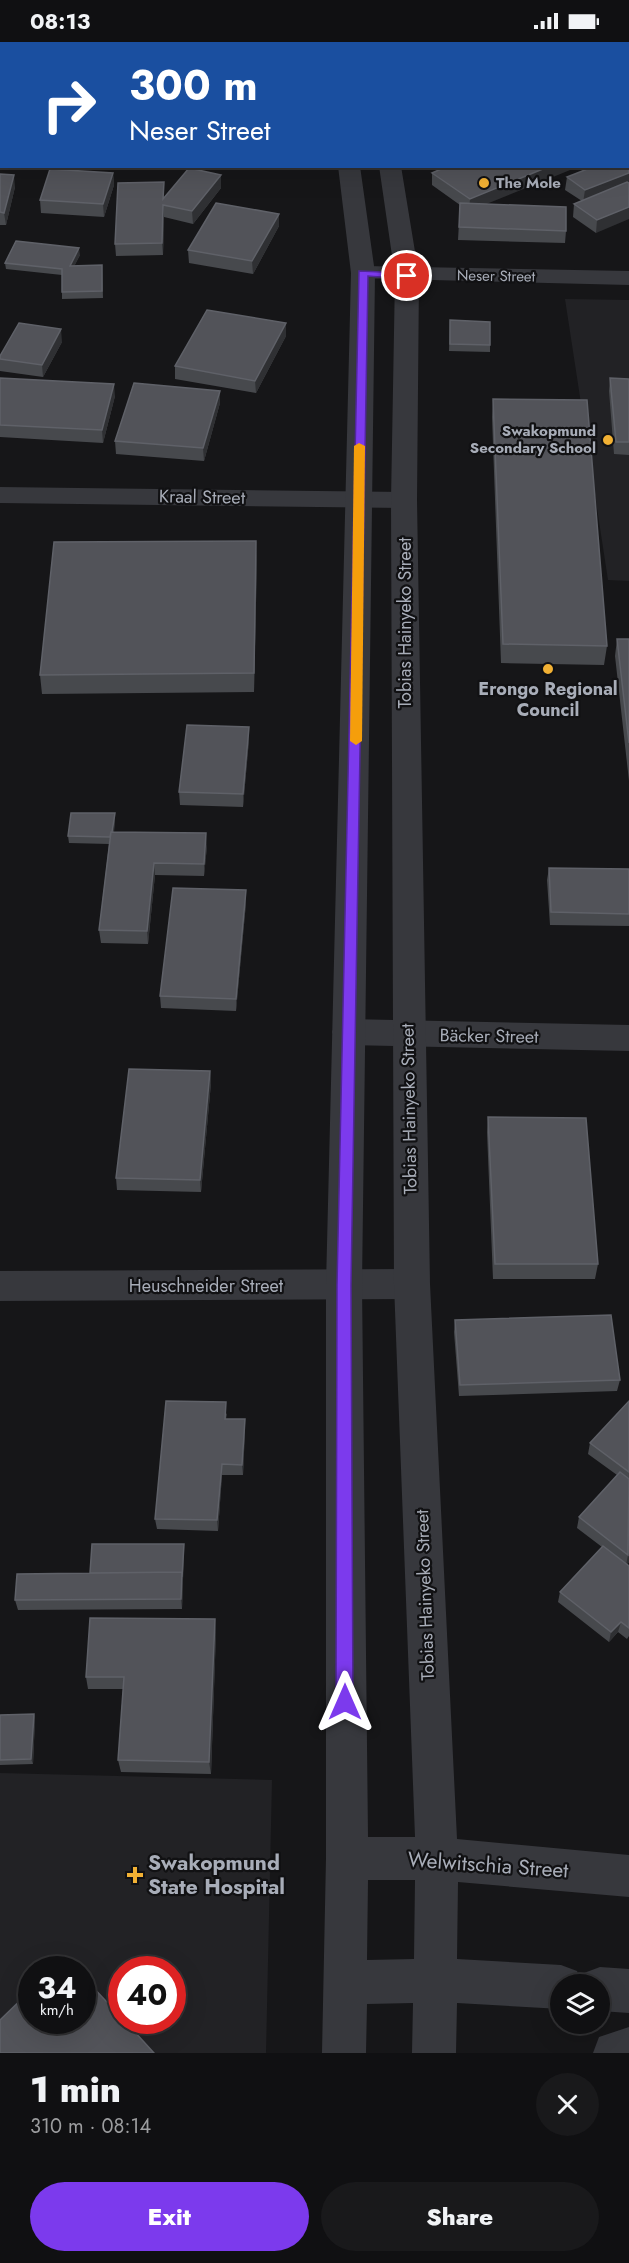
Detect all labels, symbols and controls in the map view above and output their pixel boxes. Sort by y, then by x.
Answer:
text: 08:13 [30,5,90,37]
text: 300 m [129,55,258,116]
icon: right [30,66,108,144]
text: Neser Street [129,111,270,150]
place label: The Mole [496,172,561,194]
marker: The Mole [477,176,491,190]
pin [381,250,432,301]
icon: arrive [390,259,423,292]
street label: Neser Street [457,264,536,288]
place label: Swakopmund Secondary School [470,420,596,459]
marker: Swakopmund Secondary School [601,433,615,447]
street label: Kraal Street [159,483,246,511]
street label: Tobias Hainyeko Street [392,537,418,708]
marker: Erongo Regional Council [541,662,555,676]
place label: Erongo Regional Council [478,676,618,723]
street label: Bäcker Street [439,1022,539,1050]
street label: Tobias Hainyeko Street [394,1023,423,1195]
street label: Heuschneider Street [129,1273,284,1299]
street label: Tobias Hainyeko Street [409,1508,441,1681]
position arrow [313,1670,377,1734]
street label: Welwitschia Street [407,1844,569,1886]
place label: Swakopmund State Hospital [148,1848,285,1902]
marker: Swakopmund State Hospital [126,1866,144,1884]
speed limit sign: 40 [108,1956,186,2034]
text: 34 [37,1966,77,2009]
map controls [550,1974,610,2034]
button: layers [550,1974,610,2034]
text: km/h [40,1999,74,2021]
text: 1 min [30,2063,121,2115]
button: close [536,2073,599,2136]
text: 310 m · 08:14 [30,2112,151,2141]
button: Exit [30,2182,309,2251]
button: Share [321,2182,599,2251]

